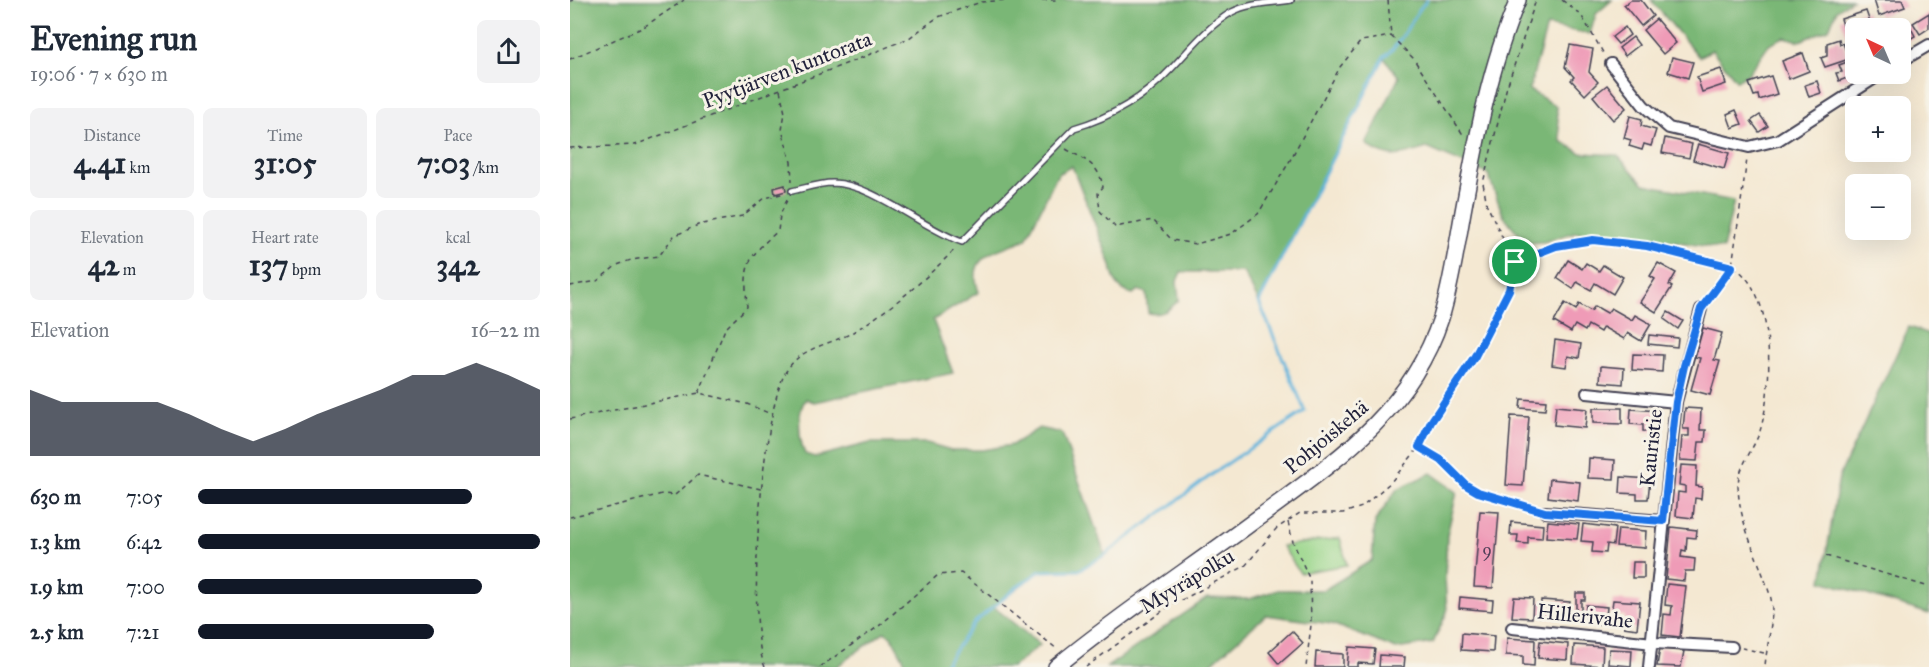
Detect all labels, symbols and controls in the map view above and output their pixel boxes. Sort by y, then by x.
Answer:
north arrow [1845,18,1911,84]
map controls [1845,18,1911,240]
text: Evening run [30,19,197,59]
button: share [477,20,540,83]
street label: Pyytjärven kuntorata [699,26,875,114]
text: 19:06 · 7 × 630 m [30,62,168,86]
button: + [1845,96,1911,162]
text: Distance [83,126,141,145]
text: Time [267,126,303,145]
text: Pace [443,126,473,145]
text: 4.41 [74,145,126,181]
text: 31:05 [254,145,316,181]
text: 7:03 [417,145,470,181]
text: km [126,158,150,177]
text: /km [470,158,499,177]
button: − [1845,174,1911,240]
text: Elevation [80,228,144,247]
text: Heart rate [251,228,319,247]
text: kcal [445,228,471,247]
pin [1489,236,1540,287]
icon: arrive [1498,245,1531,278]
text: 42 [88,247,119,283]
text: 137 [249,247,289,283]
text: 342 [436,247,480,283]
text: m [119,260,136,279]
text: bpm [289,260,321,279]
text: Elevation [30,318,109,342]
text: 16–22 m [471,318,540,342]
street label: Pohjoiskehä [1279,394,1373,480]
street label: Kauristie [1634,408,1668,488]
text: 630 m [30,485,81,509]
text: 7:05 [126,485,163,509]
text: 1.3 km [30,530,80,554]
text: 6:42 [126,530,162,554]
house number: 9 [1482,539,1492,561]
street label: Myyräpolku [1135,543,1239,619]
text: 1.9 km [30,575,83,599]
text: 7:00 [126,575,165,599]
street label: Hillerivahe [1536,598,1635,634]
text: 2.5 km [30,620,84,644]
text: 7:21 [126,620,159,644]

